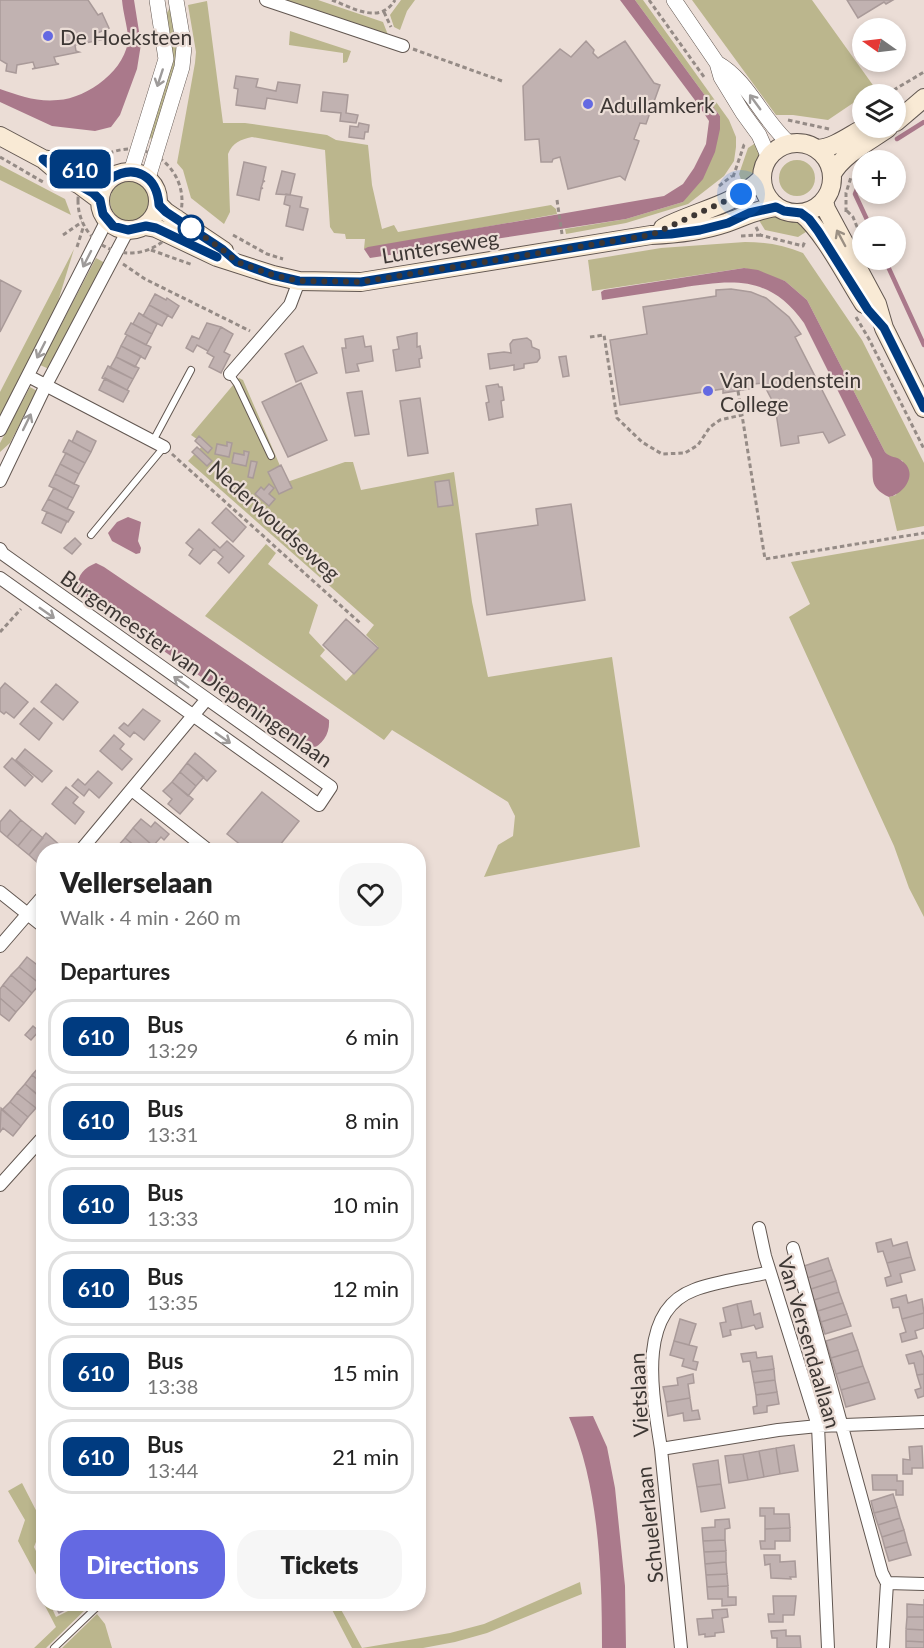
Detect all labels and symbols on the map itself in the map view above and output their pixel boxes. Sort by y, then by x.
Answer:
north arrow [852,18,906,72]
place label: De Hoeksteen [60,24,192,49]
marker: De Hoeksteen [41,29,55,43]
one-way arrow [154,68,165,87]
place label: Adullamkerk [600,92,715,117]
one-way arrow [748,94,761,110]
marker: Adullamkerk [581,97,595,111]
line badge: 610 [46,150,115,188]
your location [726,179,756,209]
unlabelled marker [178,215,204,241]
street label: Lunterseweg [380,224,500,268]
one-way arrow [835,230,847,247]
one-way arrow [81,250,93,268]
one-way arrow [35,341,47,358]
place label: Van Lodenstein College [720,367,861,416]
marker: Van Lodenstein College [701,384,715,398]
one-way arrow [22,414,34,432]
street label: Nederwoudseweg [204,455,346,585]
street label: Burgemeester van Diepeningenlaan [56,564,338,772]
one-way arrow [38,607,55,619]
one-way arrow [173,676,189,688]
one-way arrow [215,732,231,744]
street label: Van Versendaallaan [773,1253,847,1431]
street label: Vietslaan [623,1352,653,1438]
street label: Schuelerlaan [630,1465,668,1585]

